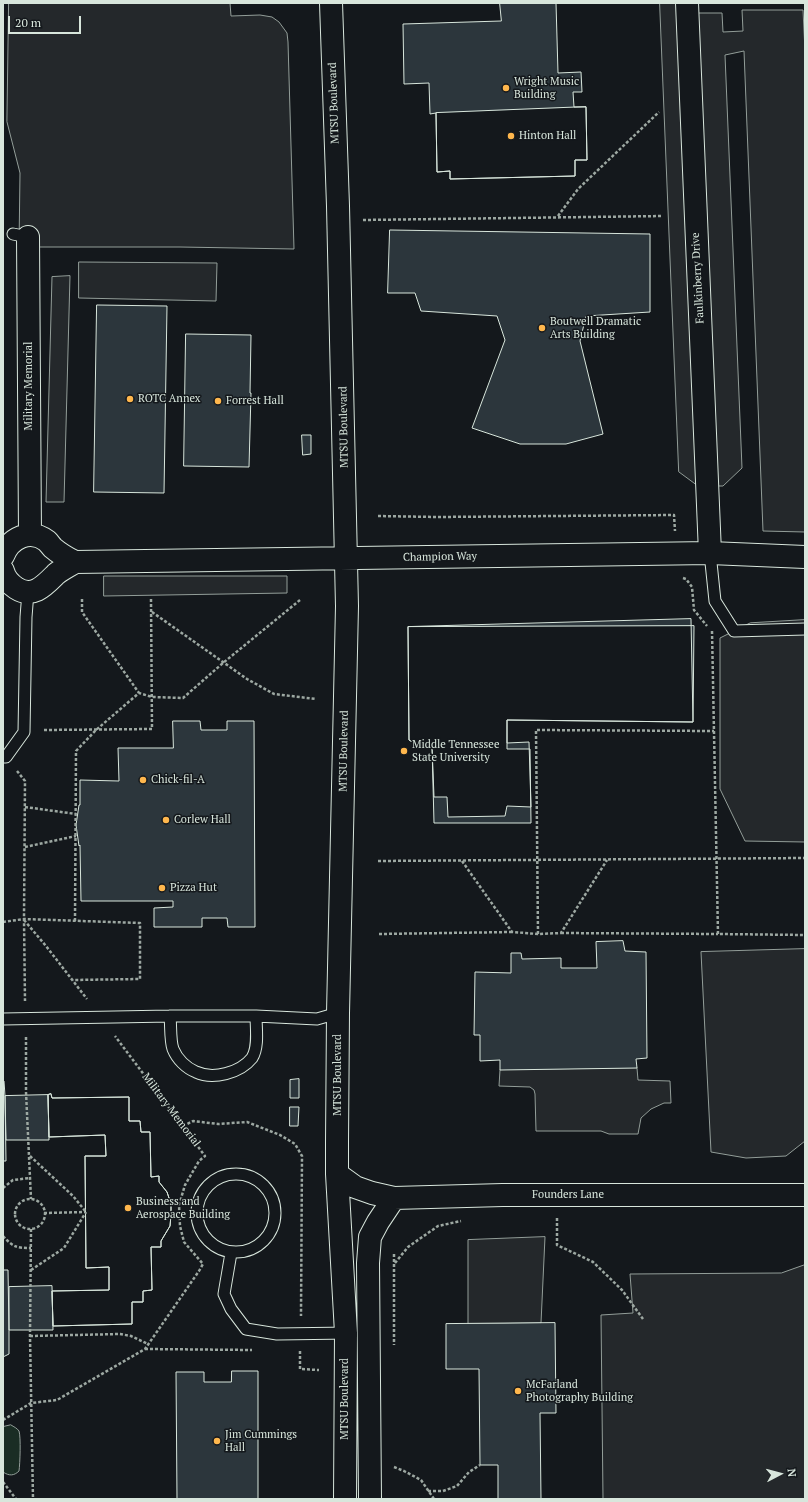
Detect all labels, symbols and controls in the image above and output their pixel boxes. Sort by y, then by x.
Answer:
scale bar [10,8,83,34]
text: 20 m [15,15,41,30]
street label: MTSU Boulevard [326,62,342,144]
place label: Wright Music Building [514,75,579,101]
marker: Wright Music Building [501,83,511,93]
place label: Hinton Hall [519,129,576,143]
marker: Hinton Hall [506,131,516,141]
street label: Faulkinberry Drive [689,232,707,324]
place label: Boutwell Dramatic Arts Building [550,315,641,341]
marker: Boutwell Dramatic Arts Building [537,323,547,333]
street label: Military Memorial [22,342,36,430]
street label: MTSU Boulevard [337,386,351,468]
place label: ROTC Annex [138,392,200,406]
marker: ROTC Annex [125,394,135,404]
place label: Forrest Hall [226,394,284,408]
marker: Forrest Hall [213,396,223,406]
street label: Champion Way [403,550,477,564]
street label: MTSU Boulevard [337,710,351,792]
place label: Middle Tennessee State University [412,738,499,764]
marker: Middle Tennessee State University [399,746,409,756]
place label: Chick-fil-A [151,773,205,787]
marker: Chick-fil-A [138,775,148,785]
place label: Corlew Hall [174,813,231,827]
marker: Corlew Hall [161,815,171,825]
place label: Pizza Hut [170,881,217,895]
marker: Pizza Hut [157,883,167,893]
street label: MTSU Boulevard [331,1034,345,1116]
street label: Military Memorial [139,1071,203,1149]
street label: Founders Lane [532,1188,604,1202]
place label: Business and Aerospace Building [136,1195,230,1221]
marker: Business and Aerospace Building [123,1203,133,1213]
street label: MTSU Boulevard [338,1358,352,1440]
place label: McFarland Photography Building [526,1378,633,1404]
marker: McFarland Photography Building [513,1386,523,1396]
place label: Jim Cummings Hall [225,1428,297,1454]
marker: Jim Cummings Hall [212,1436,222,1446]
north arrow [760,1454,800,1494]
text: N [785,1468,799,1478]

